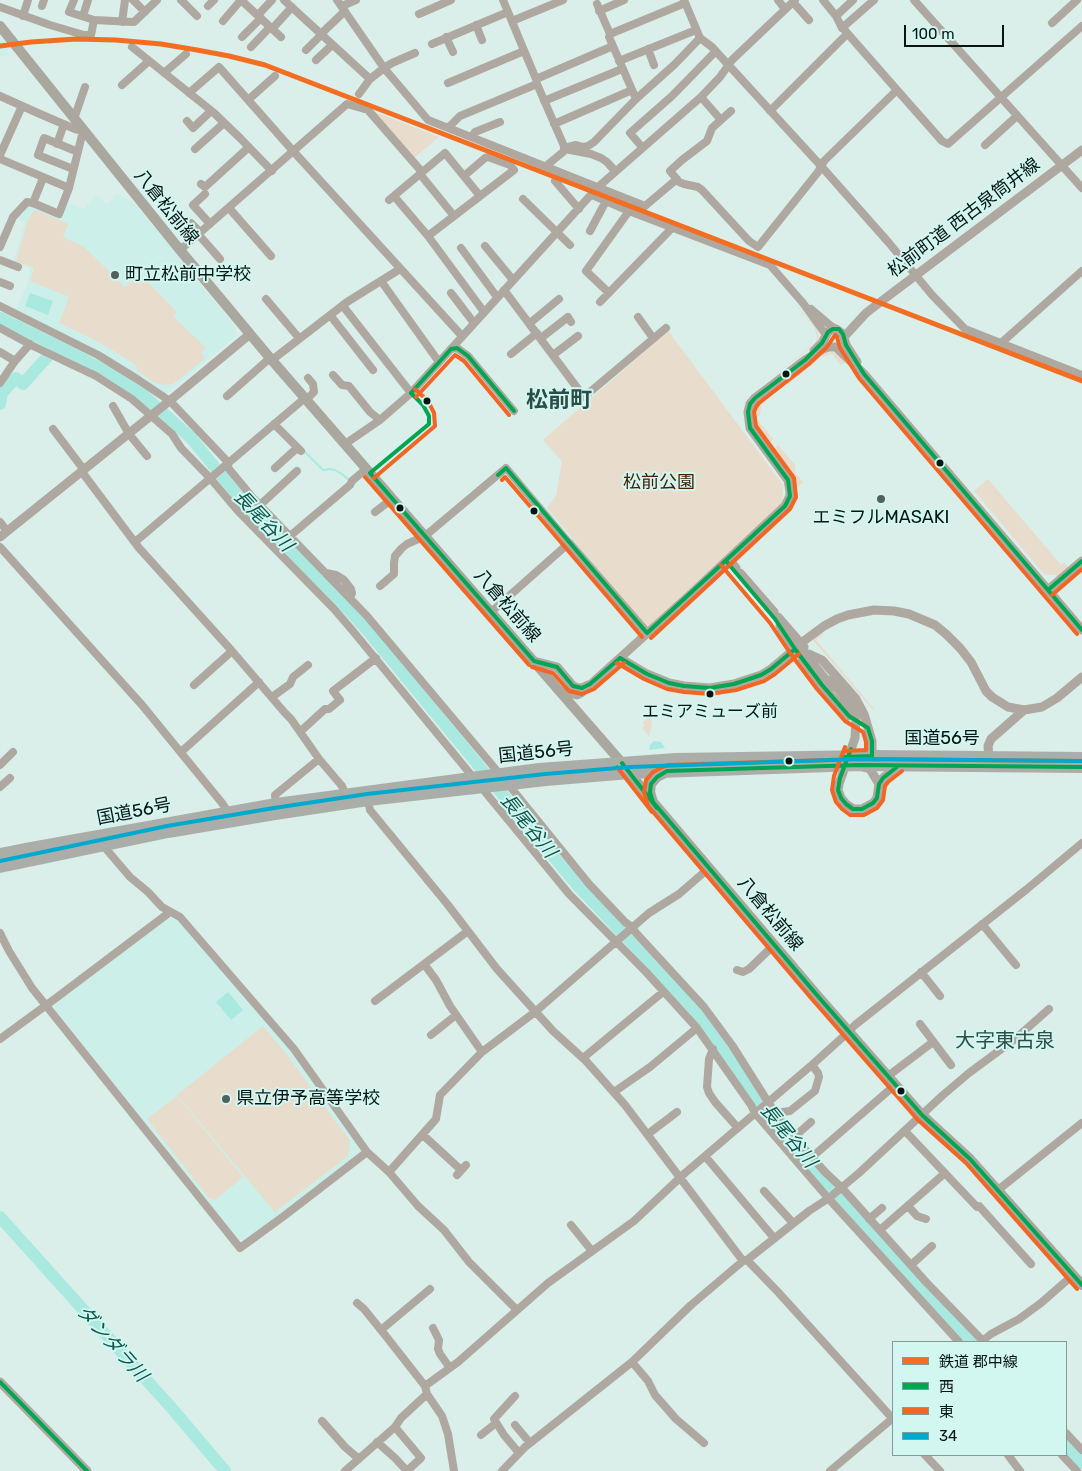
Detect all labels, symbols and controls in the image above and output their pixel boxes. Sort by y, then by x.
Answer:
scale bar [907,15,1007,47]
text: 100 m [912,25,954,43]
street label: 松前町道 西古泉筒井線 [884,154,1044,282]
street label: 八倉松前線 [129,165,203,249]
place label: 町立松前中学校 [125,264,251,286]
marker: 町立松前中学校 [109,269,121,281]
unlabelled marker [781,369,791,379]
district label: 松前町 [526,388,592,414]
unlabelled marker [422,396,432,406]
unlabelled marker [935,458,945,468]
park label: 松前公園 [623,472,695,494]
water label: 長尾谷川 [229,485,297,557]
marker: エミフルMASAKI [875,493,887,505]
unlabelled marker [395,503,405,513]
unlabelled marker [529,506,539,516]
place label: エミフルMASAKI [813,507,949,529]
street label: 八倉松前線 [469,565,545,647]
marker: エミアミューズ前 [705,689,715,699]
place label: エミアミューズ前 [642,702,778,722]
street label: 国道56号 [904,728,980,750]
street label: 国道56号 [497,738,575,768]
unlabelled marker [784,756,794,766]
water label: 長尾谷川 [495,789,561,863]
street label: 国道56号 [95,794,173,830]
street label: 八倉松前線 [733,873,807,955]
district label: 大字東古泉 [955,1029,1055,1053]
unlabelled marker [896,1086,906,1096]
place label: 県立伊予高等学校 [236,1088,380,1110]
marker: 県立伊予高等学校 [220,1093,232,1105]
water label: 長尾谷川 [755,1099,821,1173]
water label: ダンダラ川 [72,1301,152,1387]
legend [892,1341,1067,1456]
text: 鉄道 郡中線 [939,1353,1018,1371]
text: 西 [939,1378,954,1396]
text: 東 [939,1403,954,1421]
text: 34 [939,1427,957,1445]

